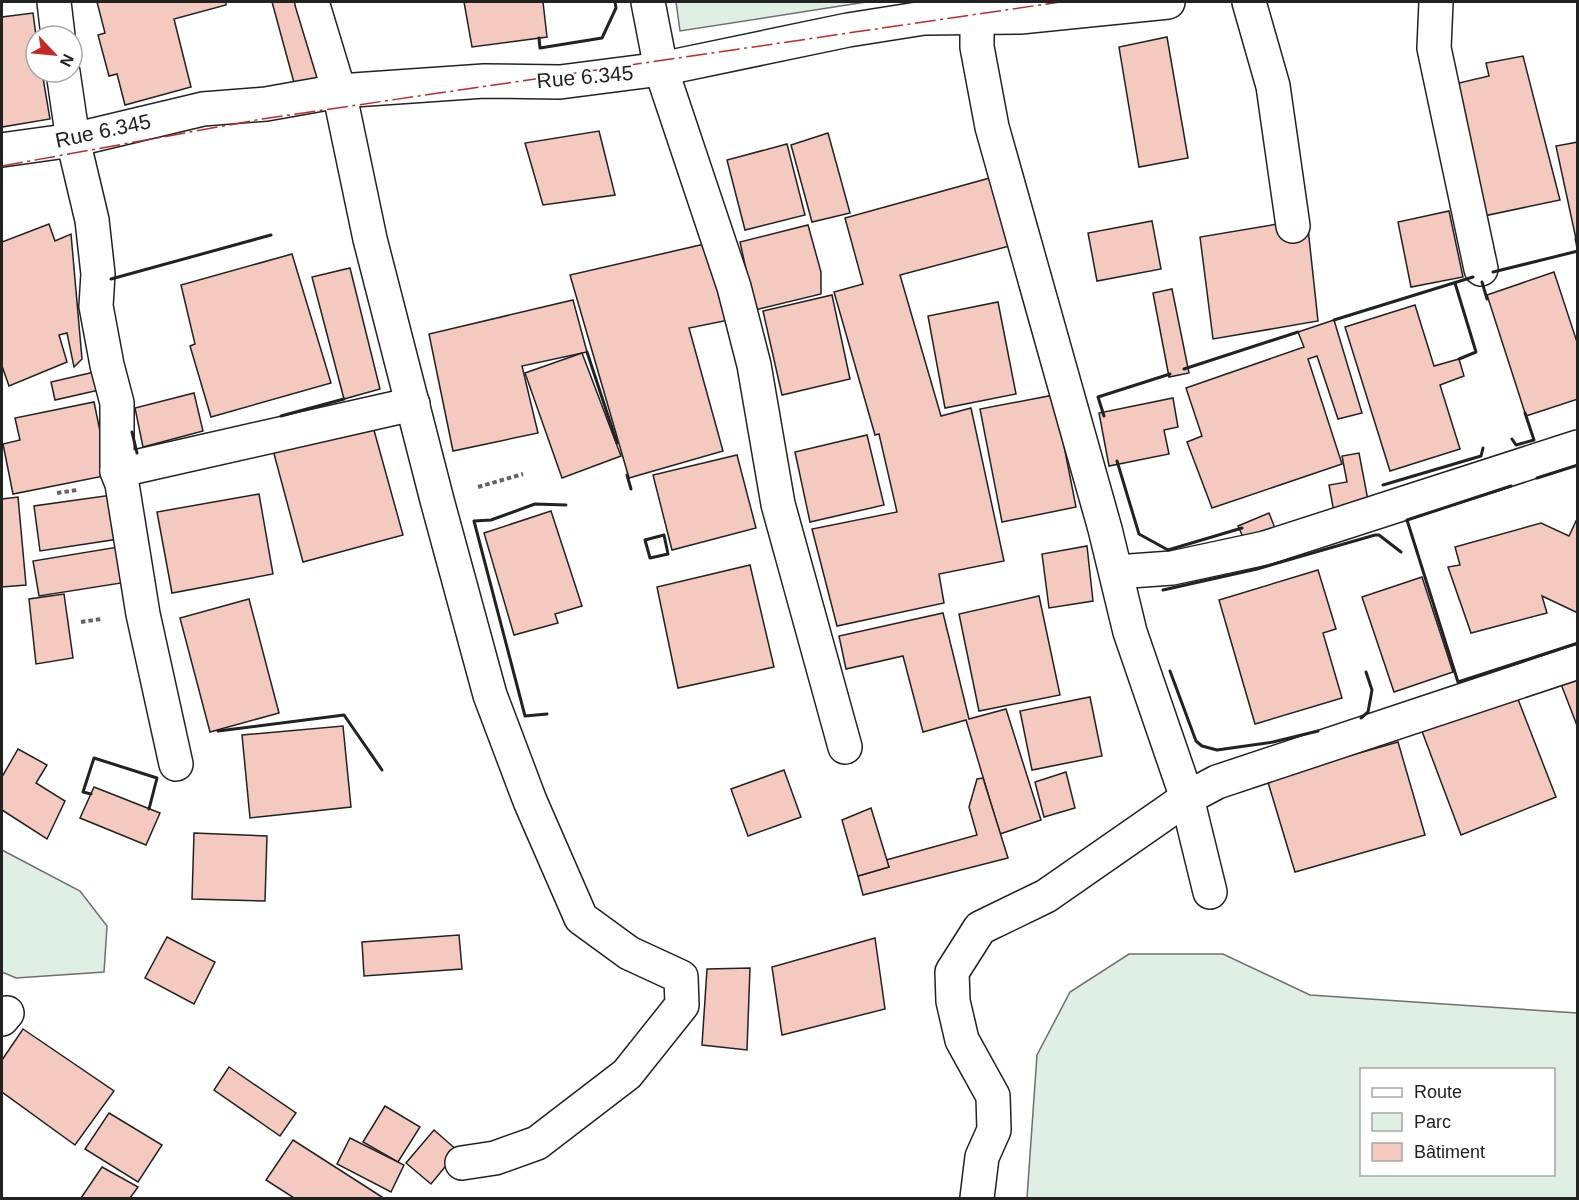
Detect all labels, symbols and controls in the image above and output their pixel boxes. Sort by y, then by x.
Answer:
north arrow [24,24,84,84]
text: N [57,51,77,69]
street label: Rue 6.345 [536,61,634,92]
street label: Rue 6.345 [53,109,153,152]
legend [1360,1068,1555,1176]
text: Route [1414,1082,1462,1102]
text: Parc [1414,1112,1451,1132]
text: Bâtiment [1414,1142,1485,1162]

